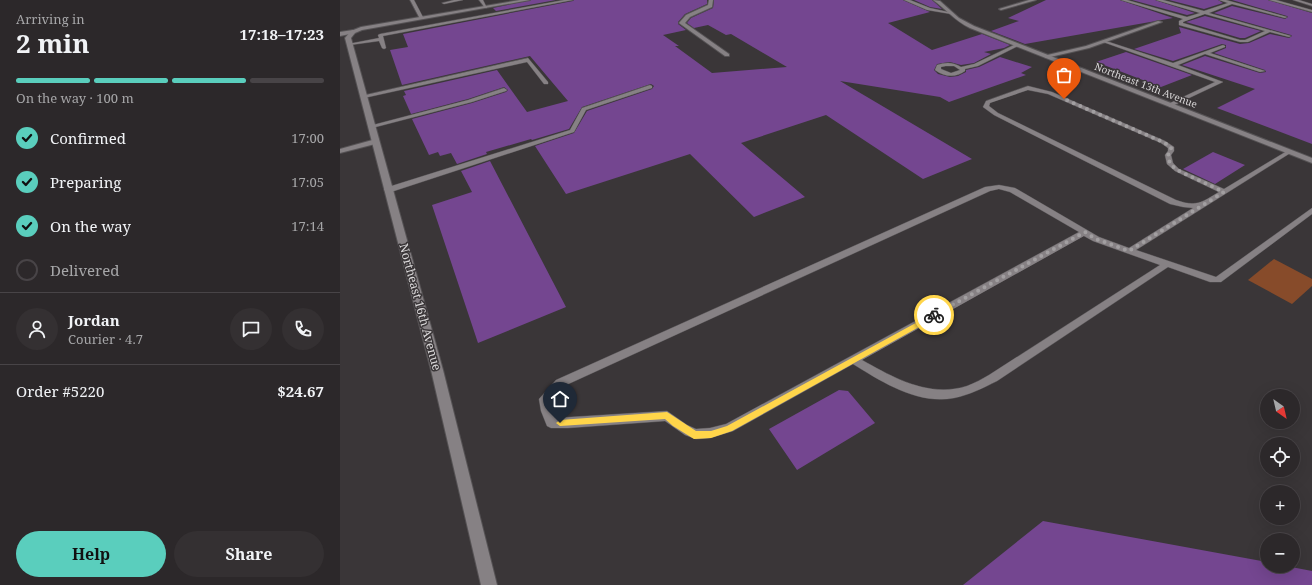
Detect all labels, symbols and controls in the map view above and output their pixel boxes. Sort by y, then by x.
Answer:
text: Arriving in [16,10,85,28]
text: 17:18–17:23 [240,24,324,44]
text: 2 min [16,25,90,61]
pin [1047,58,1081,99]
street label: Northeast 13th Avenue [1093,59,1199,111]
icon: bag [1053,64,1075,86]
text: On the way · 100 m [16,89,134,107]
icon: check [16,127,38,149]
text: Confirmed [50,128,126,148]
text: 17:00 [291,129,324,147]
icon: check [16,171,38,193]
text: Preparing [50,172,121,192]
text: 17:05 [291,173,324,191]
icon: check [16,215,38,237]
text: On the way [50,216,131,236]
text: 17:14 [291,217,324,235]
street label: Northeast 16th Avenue [395,242,446,372]
text: Delivered [50,260,119,280]
courier [914,295,954,335]
icon: bike [923,304,945,326]
button: person [16,308,58,350]
button: chat [230,308,272,350]
button: phone [282,308,324,350]
text: Jordan [68,310,120,330]
text: Courier · 4.7 [68,330,143,348]
text: Order #5220 [16,381,104,401]
text: $24.67 [277,381,324,401]
pin [543,382,577,423]
icon: home [549,388,571,410]
north arrow [1260,389,1300,429]
map controls [1260,389,1300,573]
button: locate [1260,437,1300,477]
button: + [1260,485,1300,525]
button: Help [16,531,166,577]
button: Share [174,531,324,577]
button: − [1260,533,1300,573]

